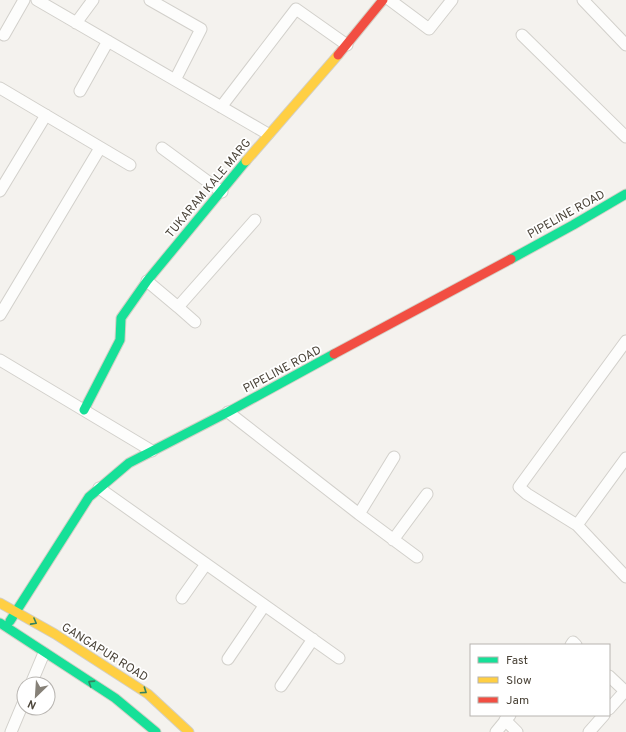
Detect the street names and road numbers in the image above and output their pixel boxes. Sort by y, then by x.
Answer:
street label: TUKARAM KALE MARG [162,136,255,242]
street label: PIPELINE ROAD [525,187,608,243]
street label: PIPELINE ROAD [241,343,324,397]
street label: GANGAPUR ROAD [58,620,151,686]

